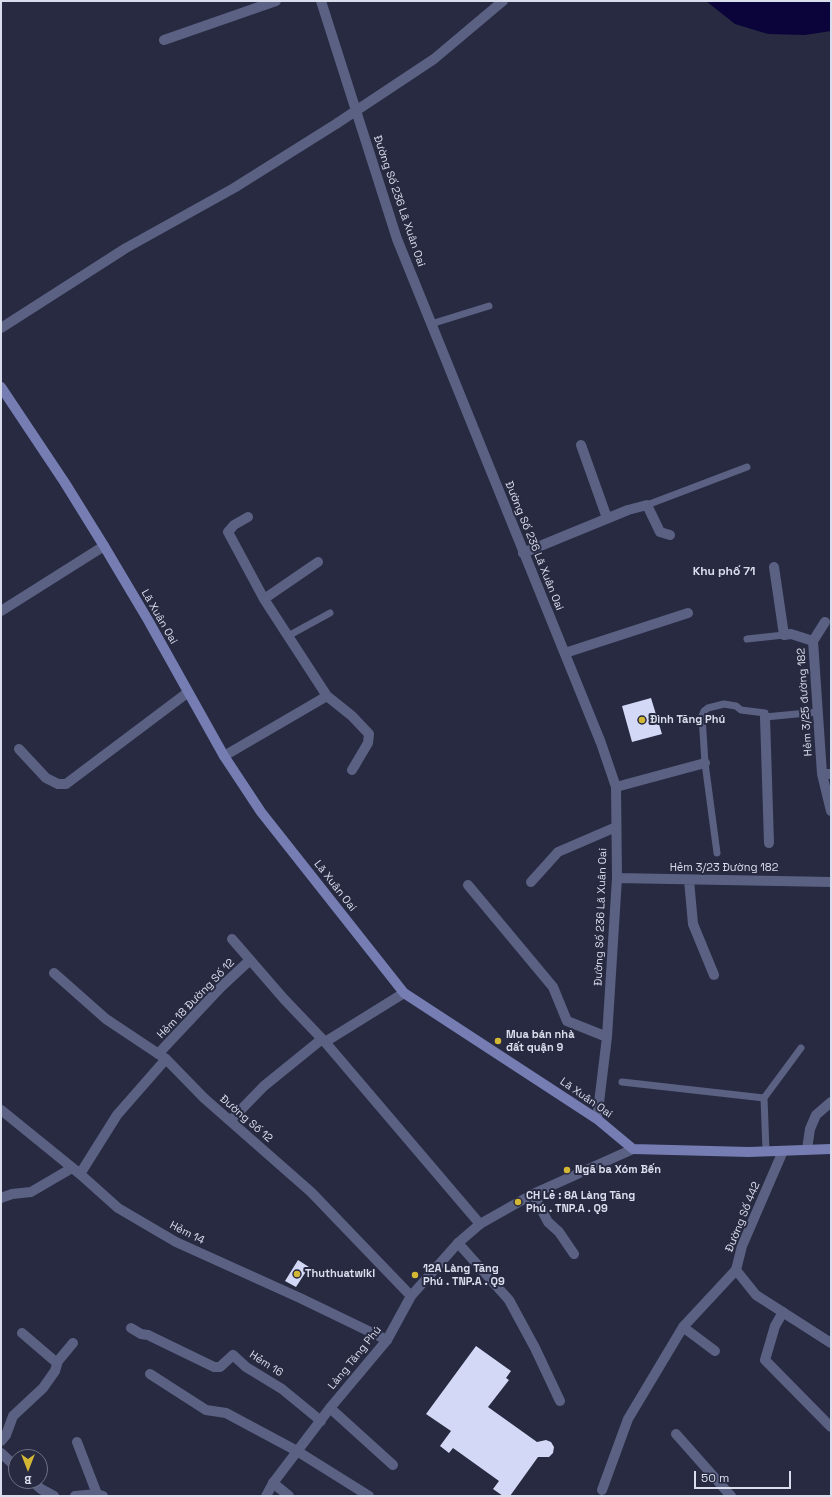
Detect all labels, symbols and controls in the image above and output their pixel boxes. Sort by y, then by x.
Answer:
street label: Đường Số 236 Lã Xuân Oai [370,134,428,268]
street label: Đường Số 236 Lã Xuân Oai [502,480,566,612]
district label: Khu phố 71 [693,565,755,579]
street label: Lã Xuân Oai [138,587,180,647]
street label: Hẻm 3/25 đường 182 [795,647,815,757]
place label: Đình Tăng Phú [650,713,725,727]
marker: Đình Tăng Phú [637,715,647,725]
street label: Đường Số 236 Lã Xuân Oai [592,848,610,986]
street label: Lã Xuân Oai [311,858,359,914]
street label: Hẻm 3/23 Đường 182 [670,861,778,875]
street label: Hẻm 18 Đường Số 12 [155,956,237,1042]
place label: Mua bán nhà đất quận 9 [506,1028,574,1054]
marker: Mua bán nhà đất quận 9 [493,1036,503,1046]
street label: Lã Xuân Oai [557,1075,615,1121]
street label: Đường Số 12 [217,1093,275,1145]
place label: Ngã ba Xóm Bến [575,1163,661,1177]
marker: Ngã ba Xóm Bến [562,1165,572,1175]
street label: Đường Số 442 [723,1180,763,1254]
place label: CH Lẻ : 8A Làng Tăng Phú . TNP.A . Q9 [526,1189,635,1215]
marker: CH Lẻ : 8A Làng Tăng Phú . TNP.A . Q9 [513,1197,523,1207]
street label: Hẻm 14 [167,1219,207,1247]
place label: 12A Làng Tăng Phú . TNP.A . Q9 [423,1262,505,1288]
place label: Thuthuatwiki [305,1267,375,1281]
marker: Thuthuatwiki [292,1269,302,1279]
marker: 12A Làng Tăng Phú . TNP.A . Q9 [410,1270,420,1280]
street label: Làng Tăng Phú [326,1324,384,1392]
street label: Hẻm 16 [247,1348,285,1380]
north arrow [8,1449,48,1489]
scale bar [696,1463,793,1489]
text: 50 m [701,1470,729,1486]
text: B [24,1473,32,1487]

